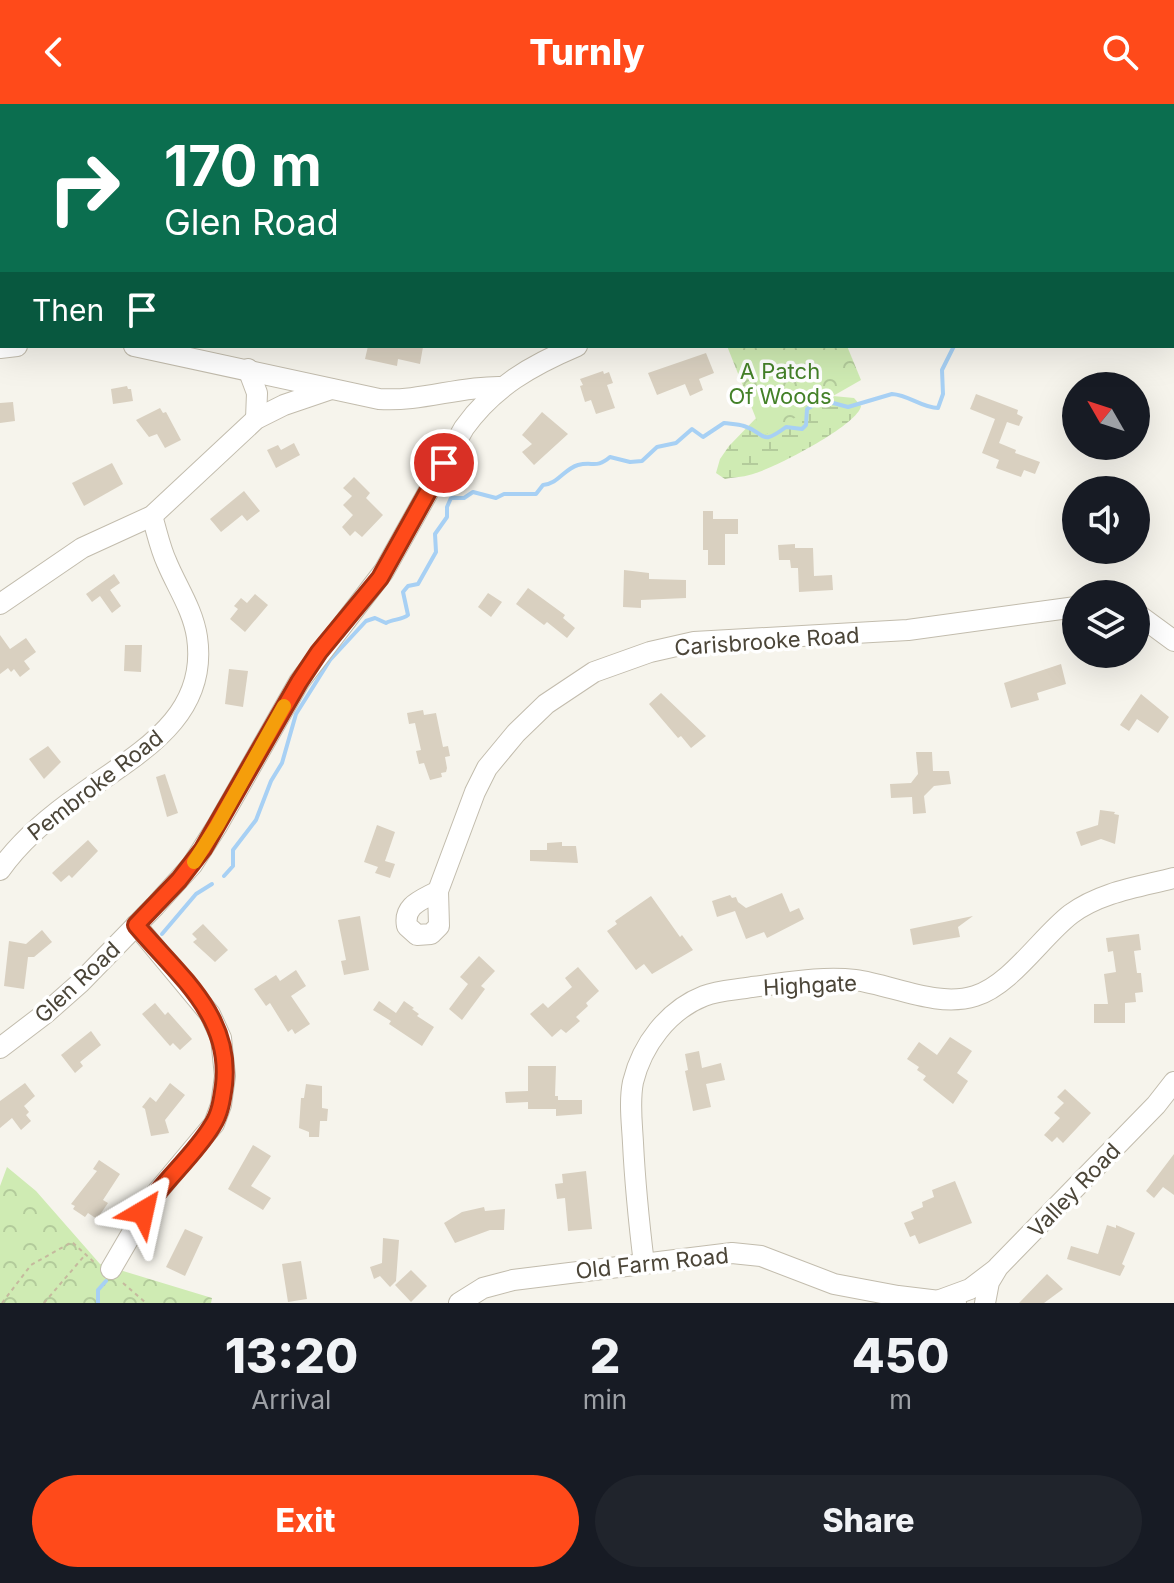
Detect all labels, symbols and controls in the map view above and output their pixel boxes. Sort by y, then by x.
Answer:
icon: back [32,30,76,74]
text: Turnly [529,30,645,74]
icon: search [1098,30,1142,74]
text: 170 m [164,132,322,200]
icon: right [32,136,136,240]
text: Glen Road [164,200,339,244]
icon: arrive [120,288,164,332]
text: Then [32,292,104,328]
park label: A Patch Of Woods [728,358,832,409]
north arrow [1062,372,1150,460]
map controls [1062,372,1150,668]
pin [410,429,478,497]
icon: arrive [422,441,466,485]
button: sound [1062,476,1150,564]
button: layers [1062,580,1150,668]
street label: Carisbrooke Road [674,622,860,660]
street label: Pembroke Road [22,724,168,846]
street label: Glen Road [29,936,125,1028]
street label: Highgate [762,970,858,1000]
street label: Valley Road [1023,1137,1125,1243]
position arrow [101,1170,185,1254]
street label: Old Farm Road [574,1242,730,1284]
text: 13:20 [225,1326,358,1385]
text: 2 [590,1326,620,1385]
text: 450 [852,1326,949,1385]
text: Arrival [251,1384,331,1415]
text: min [583,1384,627,1415]
text: m [889,1384,912,1415]
button: Exit [32,1475,579,1567]
button: Share [595,1475,1142,1567]

